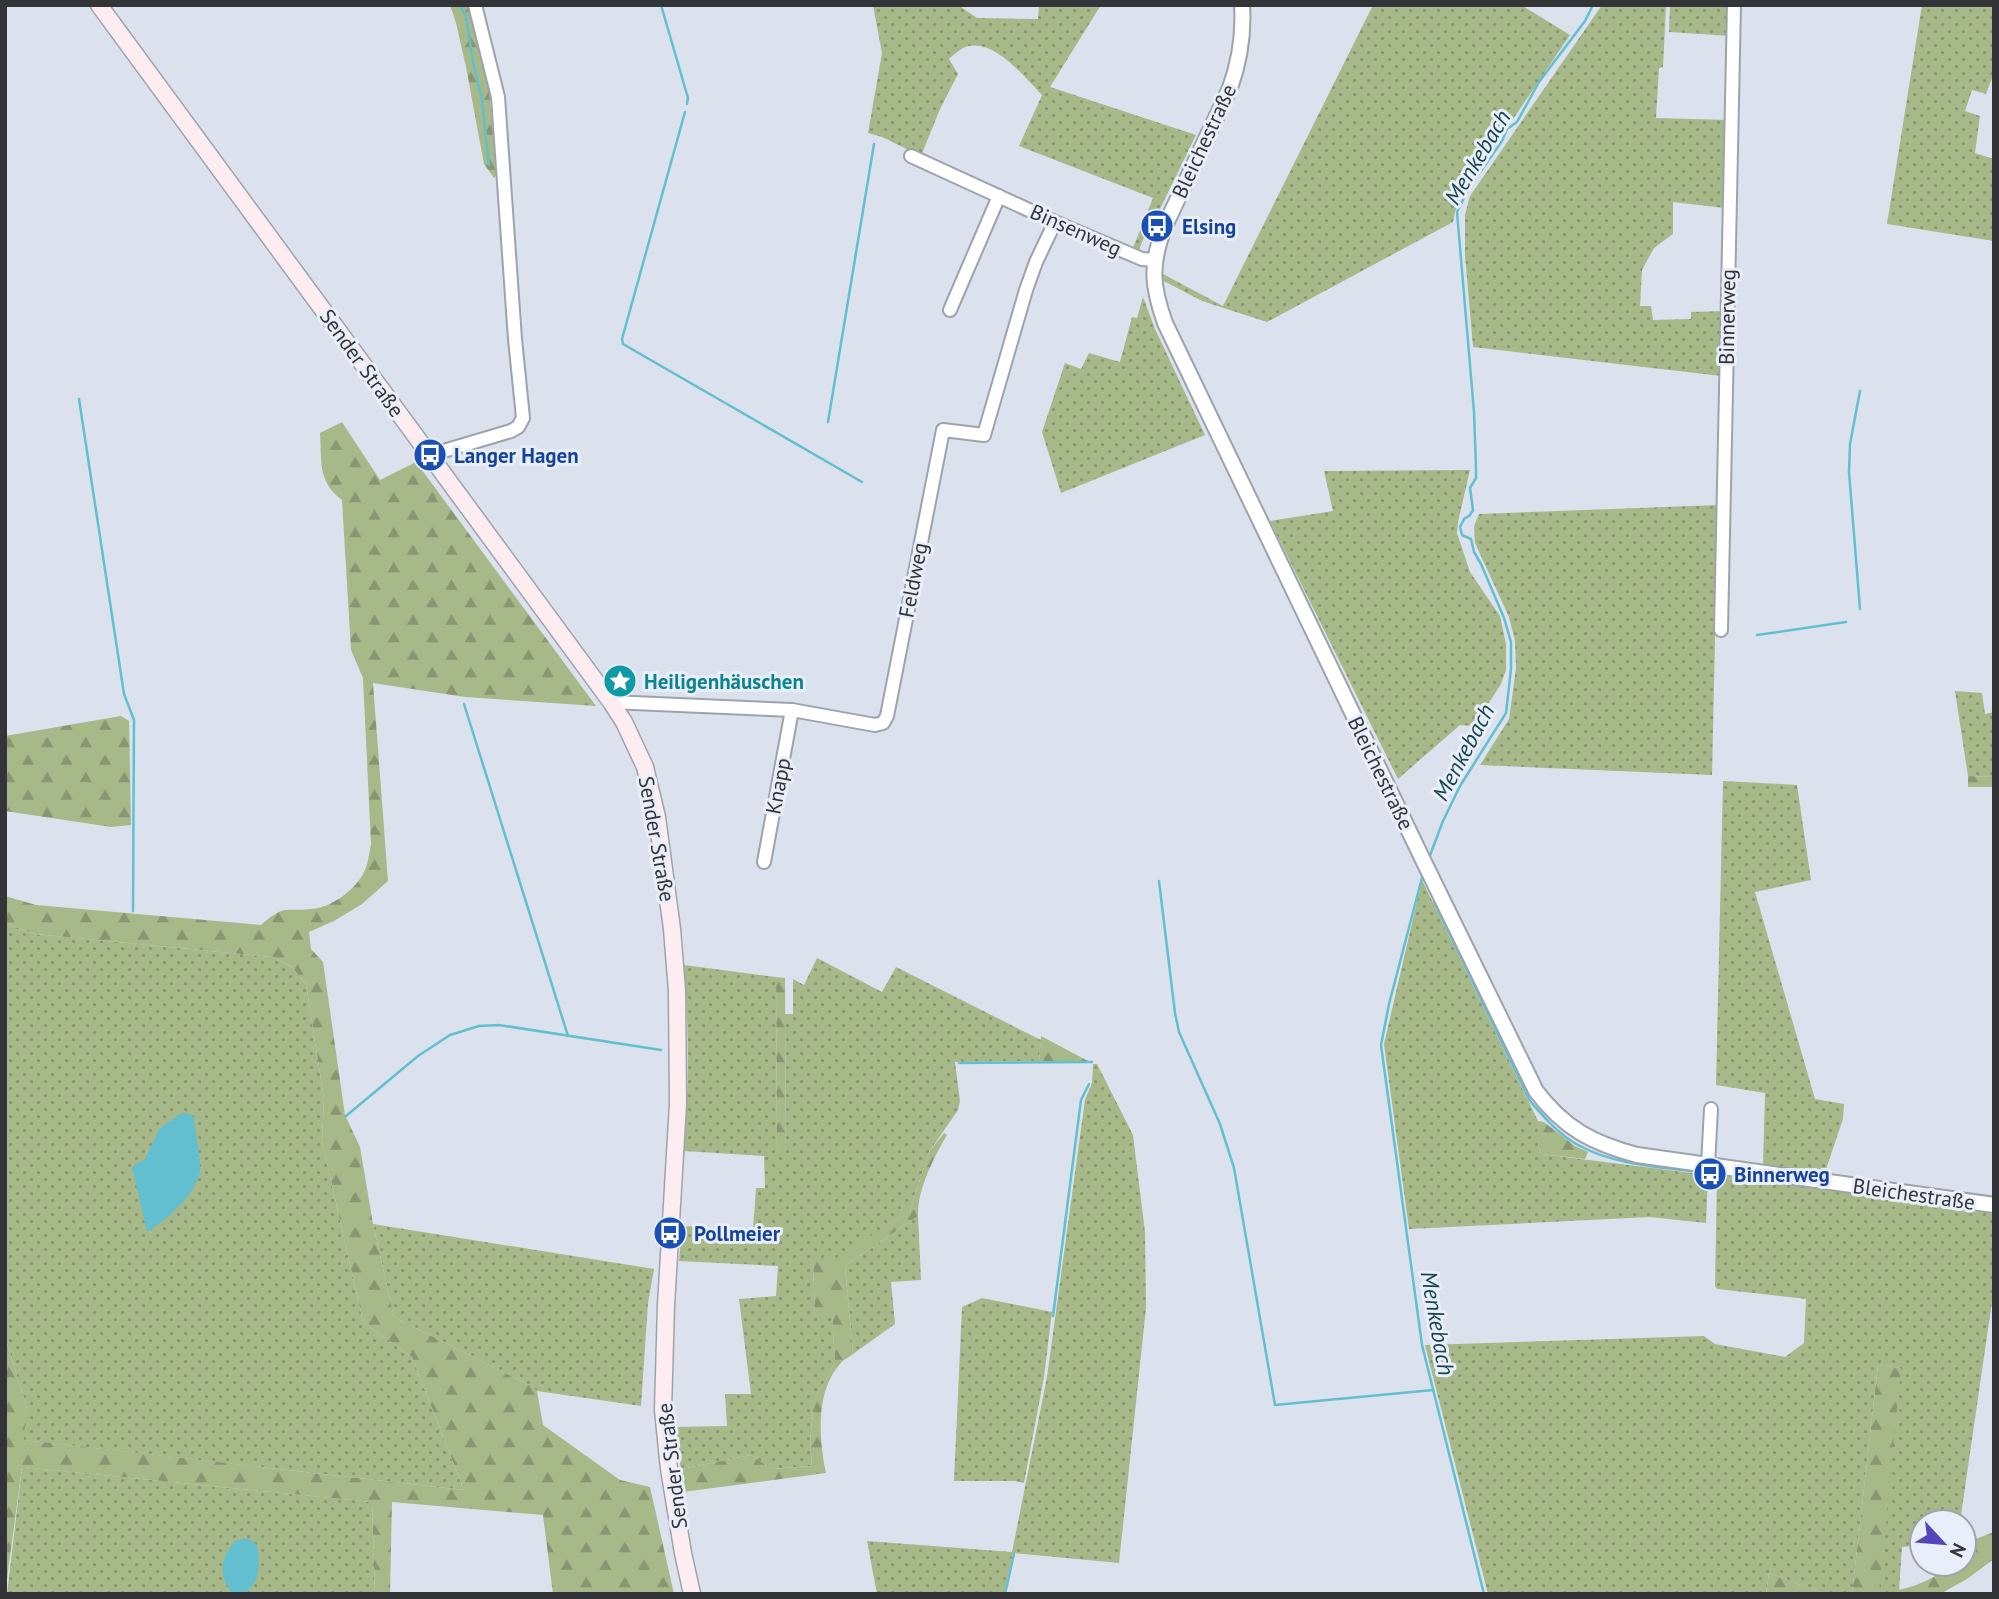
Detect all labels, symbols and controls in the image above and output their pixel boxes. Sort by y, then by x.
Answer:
street label: Bleichestraße [1166,80,1242,202]
water label: Menkebach [1437,104,1517,210]
street label: Binsenweg [1026,198,1126,262]
bus stop icon: Elsing [1138,207,1176,245]
place label: Elsing [1182,213,1236,240]
street label: Binnerweg [1713,269,1741,365]
street label: Sender Straße [314,304,410,422]
bus stop icon: Langer Hagen [411,436,449,474]
place label: Langer Hagen [454,442,579,469]
street label: Feldweg [893,540,933,620]
place icon: Heiligenhäuschen [601,662,639,700]
place label: Heiligenhäuschen [644,668,804,695]
water label: Menkebach [1425,699,1501,805]
street label: Bleichestraße [1342,712,1420,834]
street label: Knapp [759,756,797,816]
street label: Sender Straße [633,774,681,904]
bus stop icon: Binnerweg [1691,1155,1729,1193]
place label: Binnerweg [1734,1161,1830,1188]
street label: Bleichestraße [1851,1172,1977,1216]
bus stop icon: Pollmeier [651,1214,689,1252]
place label: Pollmeier [694,1220,781,1247]
water label: Menkebach [1415,1269,1461,1377]
street label: Sender Straße [651,1401,693,1531]
north arrow [1908,1508,1978,1578]
text: N [1945,1540,1972,1561]

